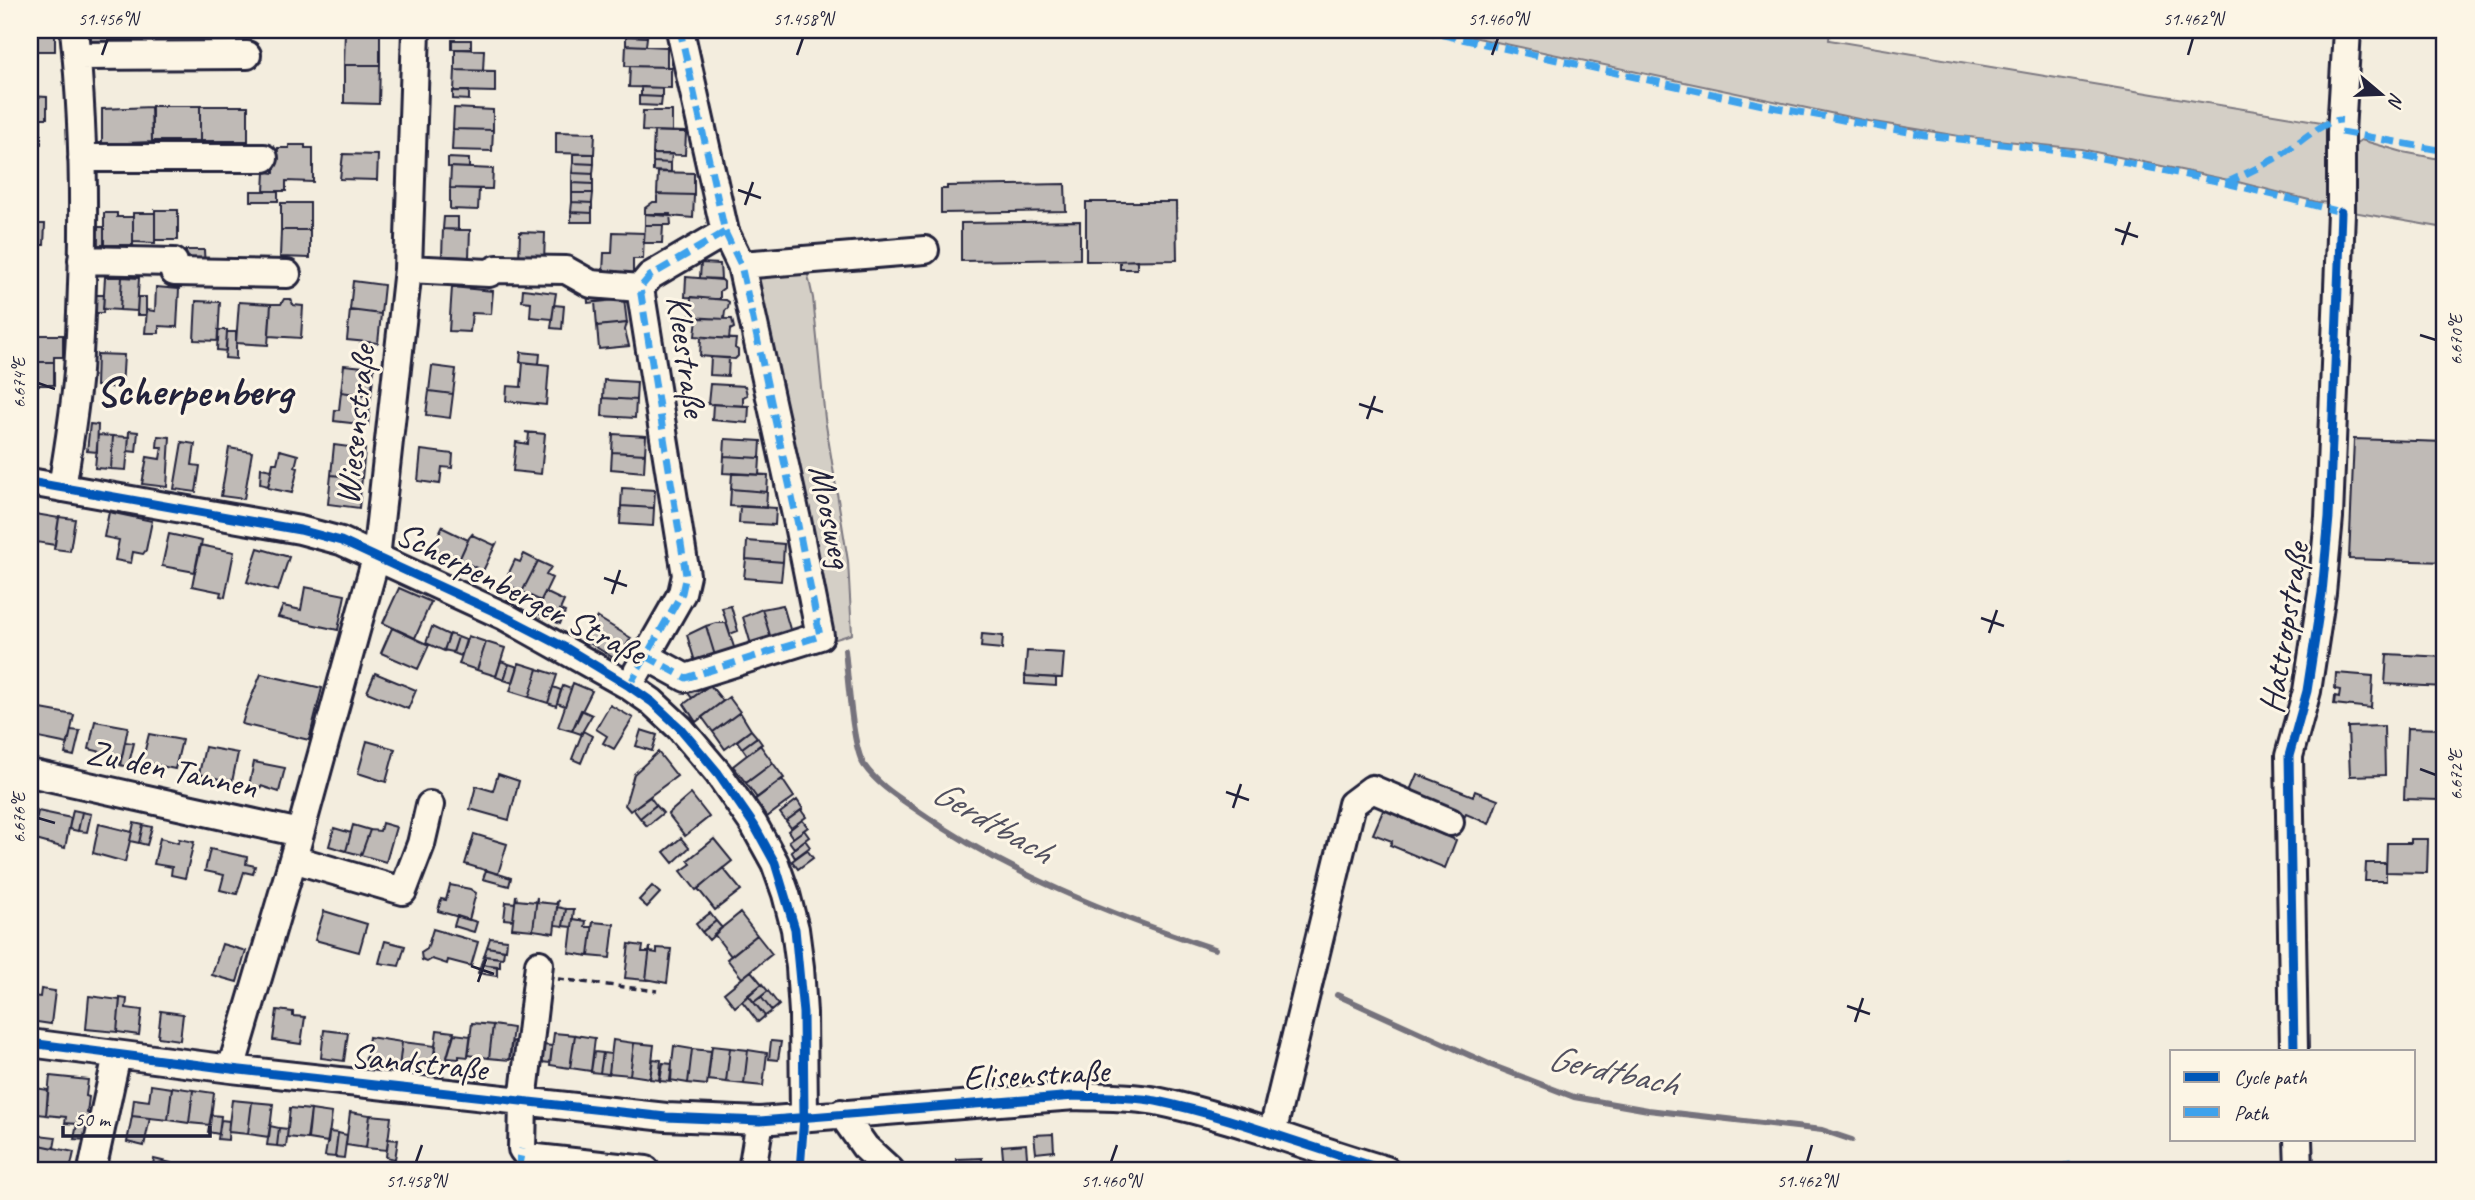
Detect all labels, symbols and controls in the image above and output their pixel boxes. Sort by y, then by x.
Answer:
text: 51.456°N [78,8,141,30]
text: 51.458°N [773,8,836,30]
text: 51.460°N [1468,8,1531,30]
text: 51.462°N [2163,8,2226,30]
north arrow [2346,60,2416,130]
text: N [2382,90,2409,112]
street label: Kleestraße [656,292,718,422]
text: 6.670°E [2445,312,2467,365]
street label: Wiesenstraße [324,341,386,507]
text: 6.674°E [8,355,30,408]
district label: Scherpenberg [96,365,296,418]
street label: Moosweg [798,461,864,574]
street label: Scherpenberger Straße [389,511,656,676]
street label: Hattropstraße [2248,537,2320,717]
street label: Zu den Tannen [82,729,262,809]
text: 6.672°E [2445,747,2467,800]
water label: Gerdtbach [925,768,1063,875]
text: 6.676°E [8,790,30,843]
street label: Sandstraße [349,1032,492,1092]
water label: Gerdtbach [1544,1033,1684,1107]
street label: Elisenstraße [962,1048,1113,1100]
legend [2170,1050,2416,1140]
text: Cycle path [2234,1064,2307,1090]
scale bar [63,1095,210,1139]
text: Path [2234,1100,2270,1126]
text: 50 m [74,1106,112,1132]
text: 51.458°N [386,1170,449,1192]
text: 51.460°N [1081,1170,1144,1192]
text: 51.462°N [1777,1170,1840,1192]

